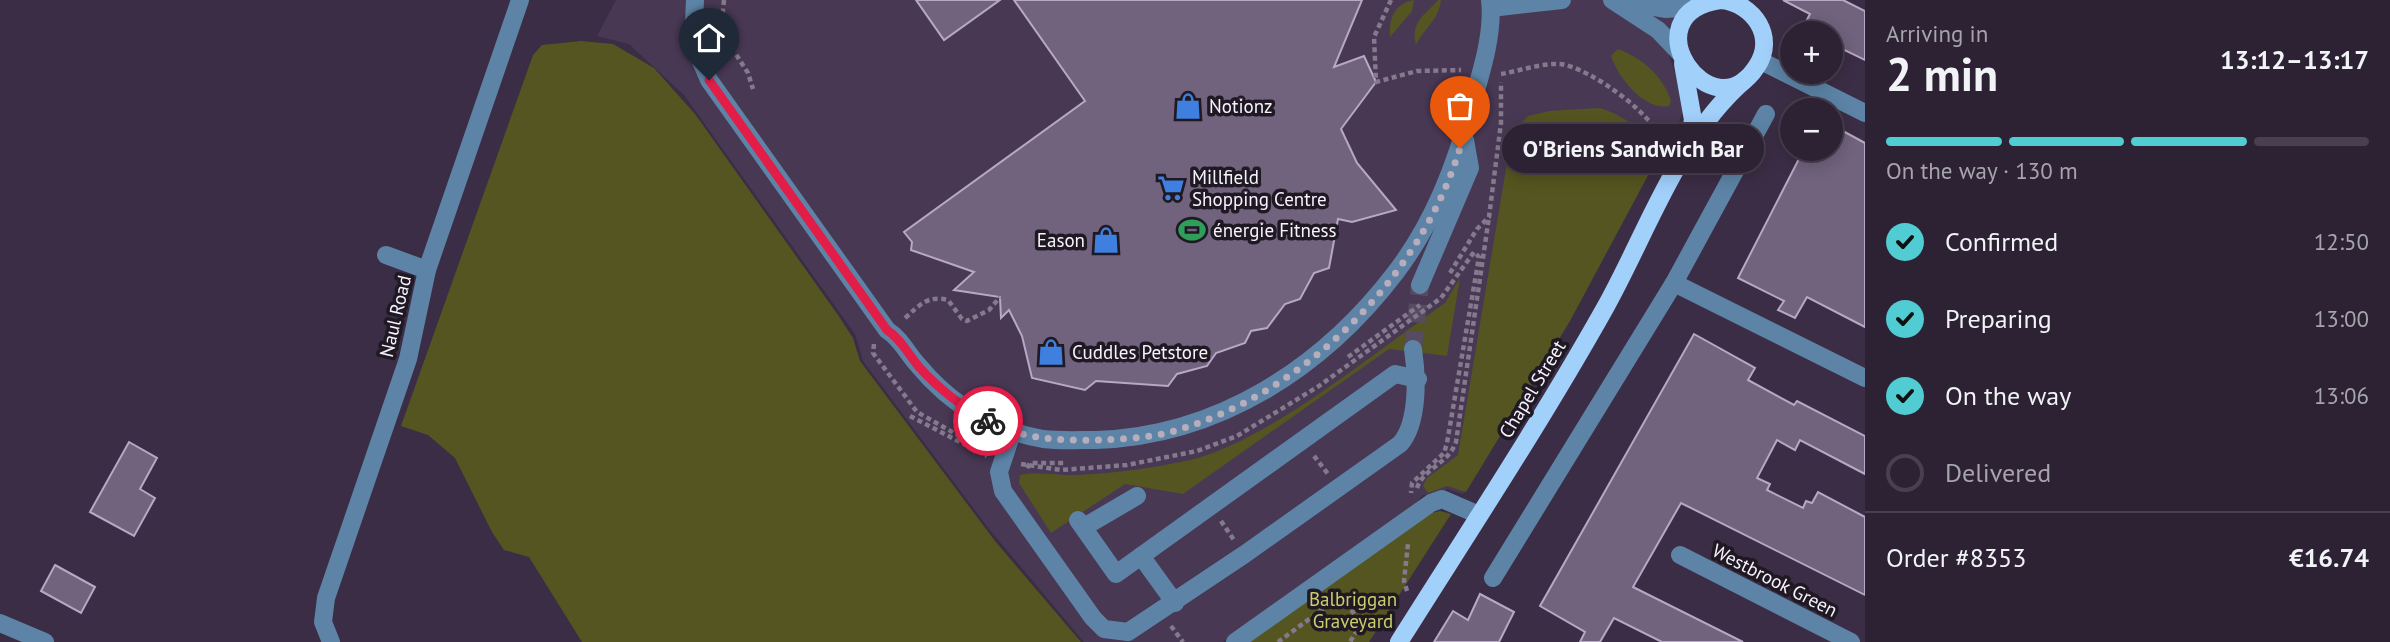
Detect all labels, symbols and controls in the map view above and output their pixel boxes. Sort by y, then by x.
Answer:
pin [679,8,739,80]
icon: home [690,19,728,57]
text: Arriving in [1886,19,1988,48]
map controls [1780,21,1843,161]
button: + [1780,21,1843,84]
text: 13:12–13:17 [2220,43,2369,76]
text: 2 min [1886,44,1998,104]
pin [1430,76,1490,148]
icon: bag [1441,87,1479,125]
shop icon: Notionz [1173,91,1203,121]
place label: Notionz [1209,94,1273,118]
button: − [1780,98,1843,161]
callout: O'Briens Sandwich Bar [1502,124,1764,172]
text: O'Briens Sandwich Bar [1523,134,1743,163]
text: On the way · 130 m [1886,156,2078,185]
place label: Millfield Shopping Centre [1192,165,1327,211]
supermarket icon: Millfield Shopping Centre [1156,173,1186,203]
sports icon: énergie Fitness [1177,215,1207,245]
place label: énergie Fitness [1213,218,1337,242]
icon: check [1886,223,1924,261]
shop icon: Eason [1091,225,1121,255]
text: Confirmed [1945,225,2058,258]
text: 12:50 [2314,227,2369,256]
place label: Eason [1037,228,1085,252]
street label: Naul Road [374,273,416,359]
icon: check [1886,300,1924,338]
text: Preparing [1945,302,2052,335]
text: 13:00 [2314,304,2369,333]
street label: Chapel Street [1493,335,1571,442]
shop icon: Cuddles Petstore [1036,337,1066,367]
place label: Cuddles Petstore [1072,340,1208,364]
icon: check [1886,377,1924,415]
text: On the way [1945,379,2071,412]
text: 13:06 [2314,381,2369,410]
courier [953,386,1023,456]
icon: bike [969,402,1007,440]
text: Delivered [1945,456,2051,489]
street label: Westbrook Green [1708,538,1842,622]
text: Order #8353 [1886,541,2026,574]
text: €16.74 [2289,541,2369,574]
park label: Balbriggan Graveyard [1309,587,1397,633]

